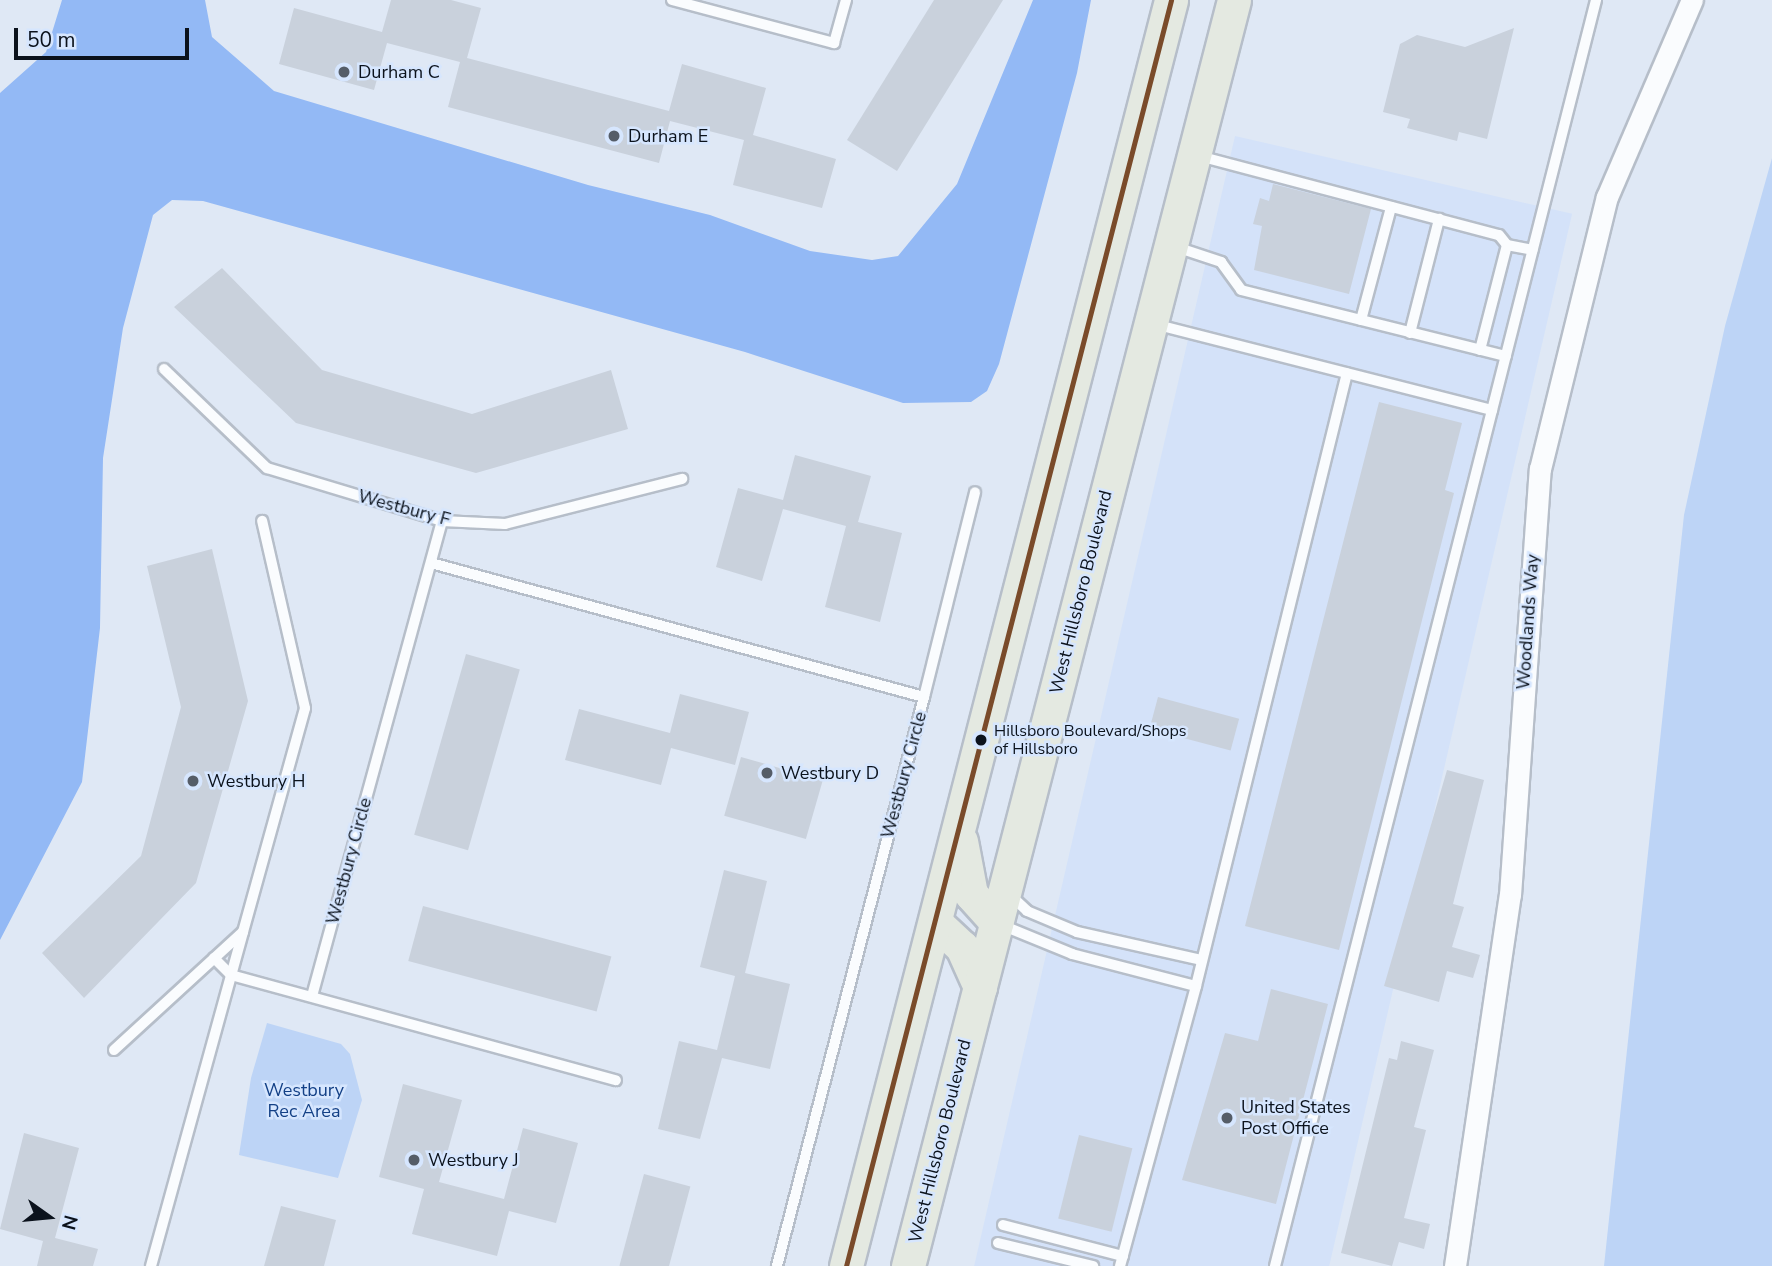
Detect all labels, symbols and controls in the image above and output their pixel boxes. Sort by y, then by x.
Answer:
scale bar [18,14,192,58]
text: 50 m [27,26,76,54]
place label: Durham C [358,61,440,83]
marker: Durham C [336,64,352,80]
place label: Durham E [628,125,708,147]
marker: Durham E [606,128,622,144]
street label: Westbury F [356,485,452,531]
street label: West Hillsboro Boulevard [1045,488,1117,696]
street label: Woodlands Way [1512,554,1544,690]
street label: Westbury Circle [877,709,931,841]
place label: Hillsboro Boulevard/Shops of Hillsboro [994,721,1186,759]
marker: Hillsboro Boulevard/Shops of Hillsboro [974,733,988,747]
place label: Westbury D [781,762,879,784]
marker: Westbury D [759,765,775,781]
place label: Westbury H [207,770,305,792]
marker: Westbury H [185,773,201,789]
street label: Westbury Circle [322,795,376,927]
street label: West Hillsboro Boulevard [904,1037,976,1245]
park label: Westbury Rec Area [264,1080,344,1122]
place label: United States Post Office [1241,1097,1351,1140]
marker: United States Post Office [1219,1110,1235,1126]
place label: Westbury J [428,1149,518,1171]
marker: Westbury J [406,1152,422,1168]
north arrow [14,1182,84,1252]
text: N [55,1212,84,1233]

